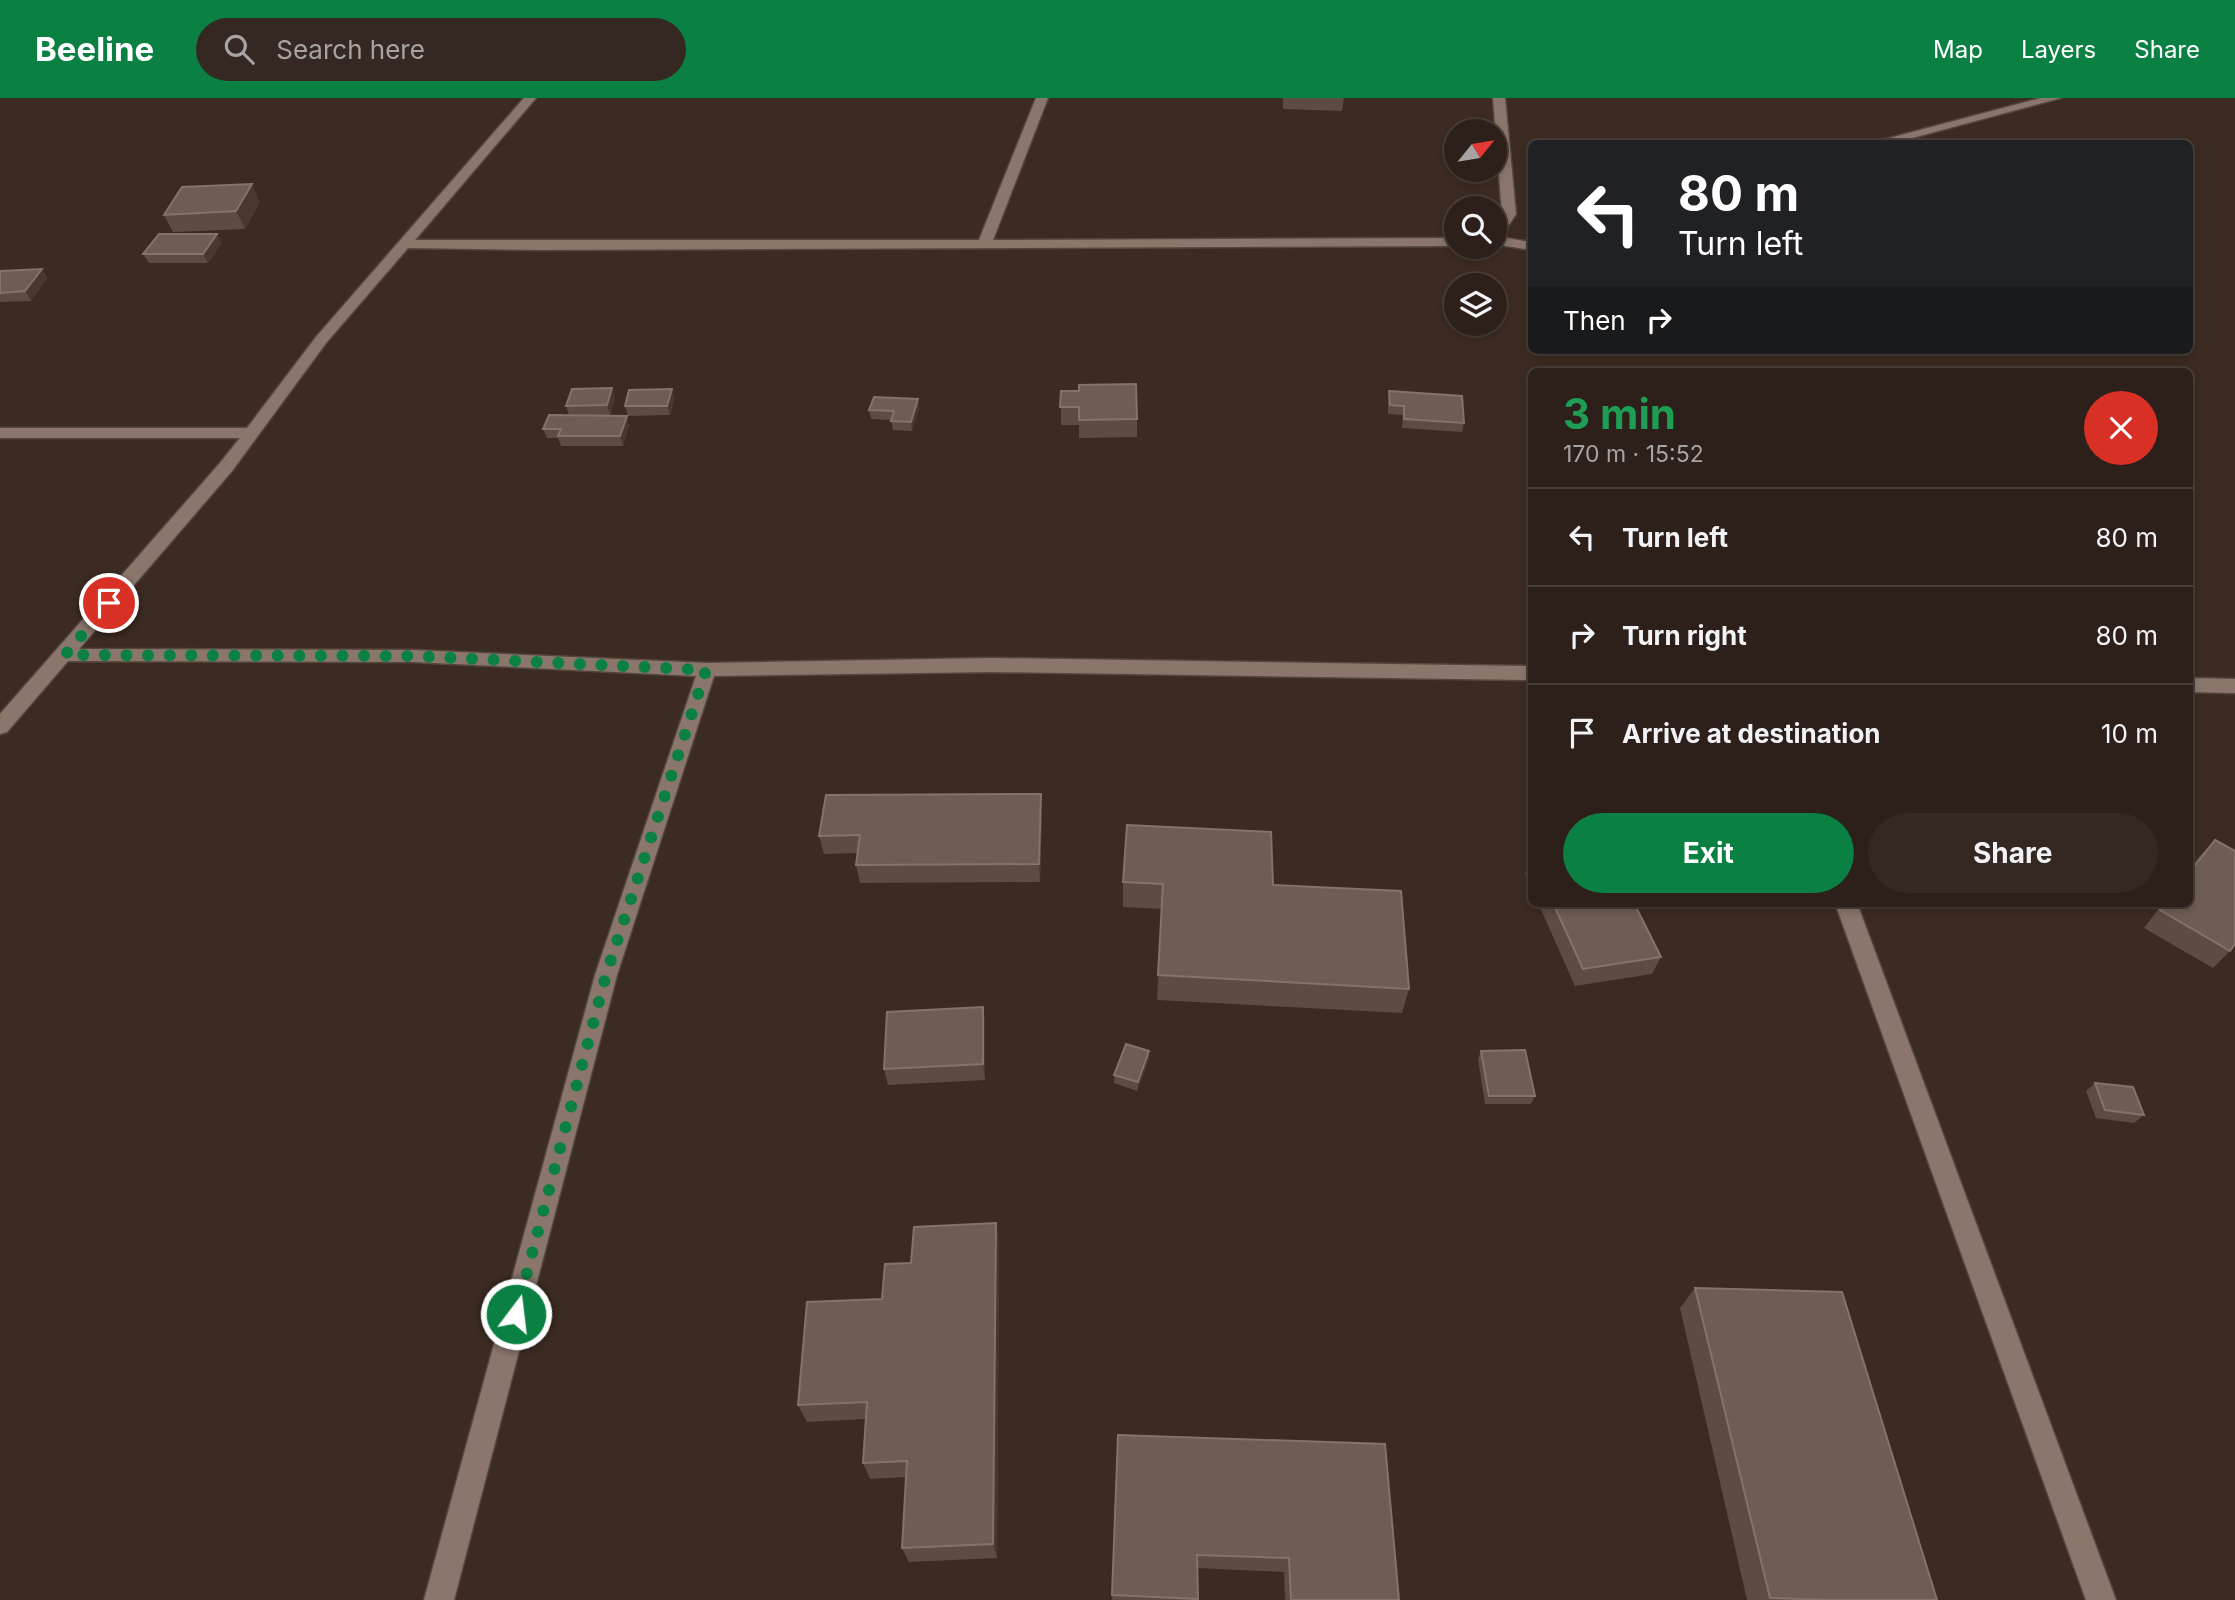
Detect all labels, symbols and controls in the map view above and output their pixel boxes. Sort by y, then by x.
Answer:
search box [196,18,686,81]
text: Beeline [35,29,154,69]
icon: search [220,30,258,68]
text: Search here [276,34,425,65]
text: Map [1933,35,1983,64]
text: Layers [2021,35,2096,64]
text: Share [2134,35,2200,64]
north arrow [1444,119,1507,182]
map controls [1444,119,1507,336]
text: 80 m [1678,164,1799,223]
icon: left [1563,168,1654,259]
button: search [1444,196,1507,259]
text: Turn left [1678,224,1803,263]
button: layers [1444,273,1507,336]
icon: right [1640,301,1678,339]
text: Then [1563,305,1626,336]
text: 3 min [1563,388,1676,439]
button: close [2084,391,2158,465]
text: 170 m · 15:52 [1563,440,1704,468]
icon: left [1563,518,1601,556]
text: Turn left [1622,522,1728,553]
text: 80 m [2095,522,2158,553]
pin [79,573,139,633]
icon: arrive [90,584,128,622]
icon: right [1563,616,1601,654]
text: Turn right [1622,620,1747,651]
text: 80 m [2095,620,2158,651]
icon: arrive [1563,714,1601,752]
text: Arrive at destination [1622,718,1881,749]
text: 10 m [2101,718,2158,749]
button: Exit [1563,813,1854,893]
button: Share [1868,813,2158,893]
position arrow [479,1277,553,1351]

